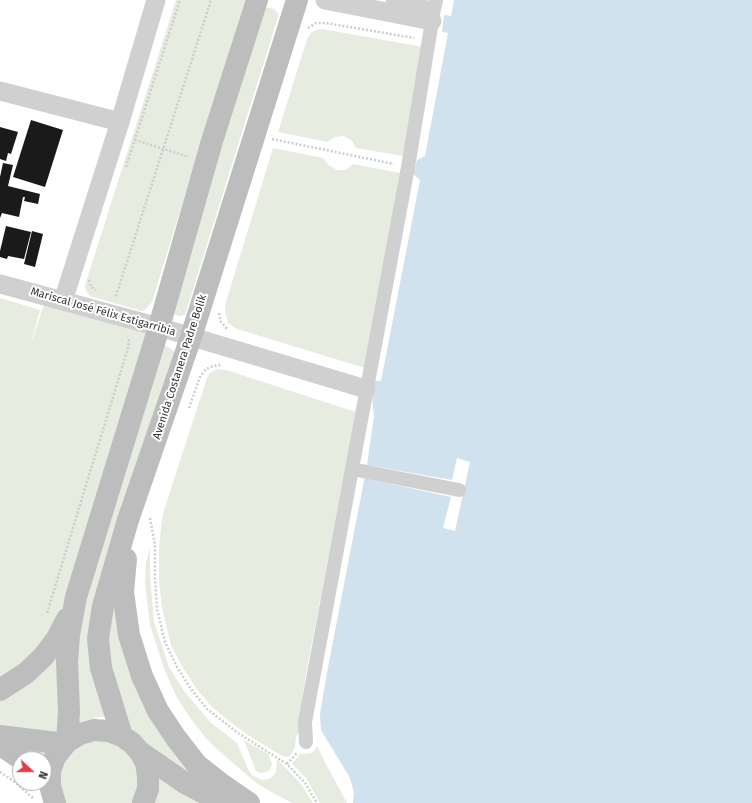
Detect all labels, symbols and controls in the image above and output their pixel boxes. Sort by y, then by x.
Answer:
street label: Mariscal José Félix Estigarribia [29,285,177,339]
street label: Avenida Costanera Padre Bolik [150,293,210,441]
north arrow [12,751,52,791]
text: N [35,769,50,781]

